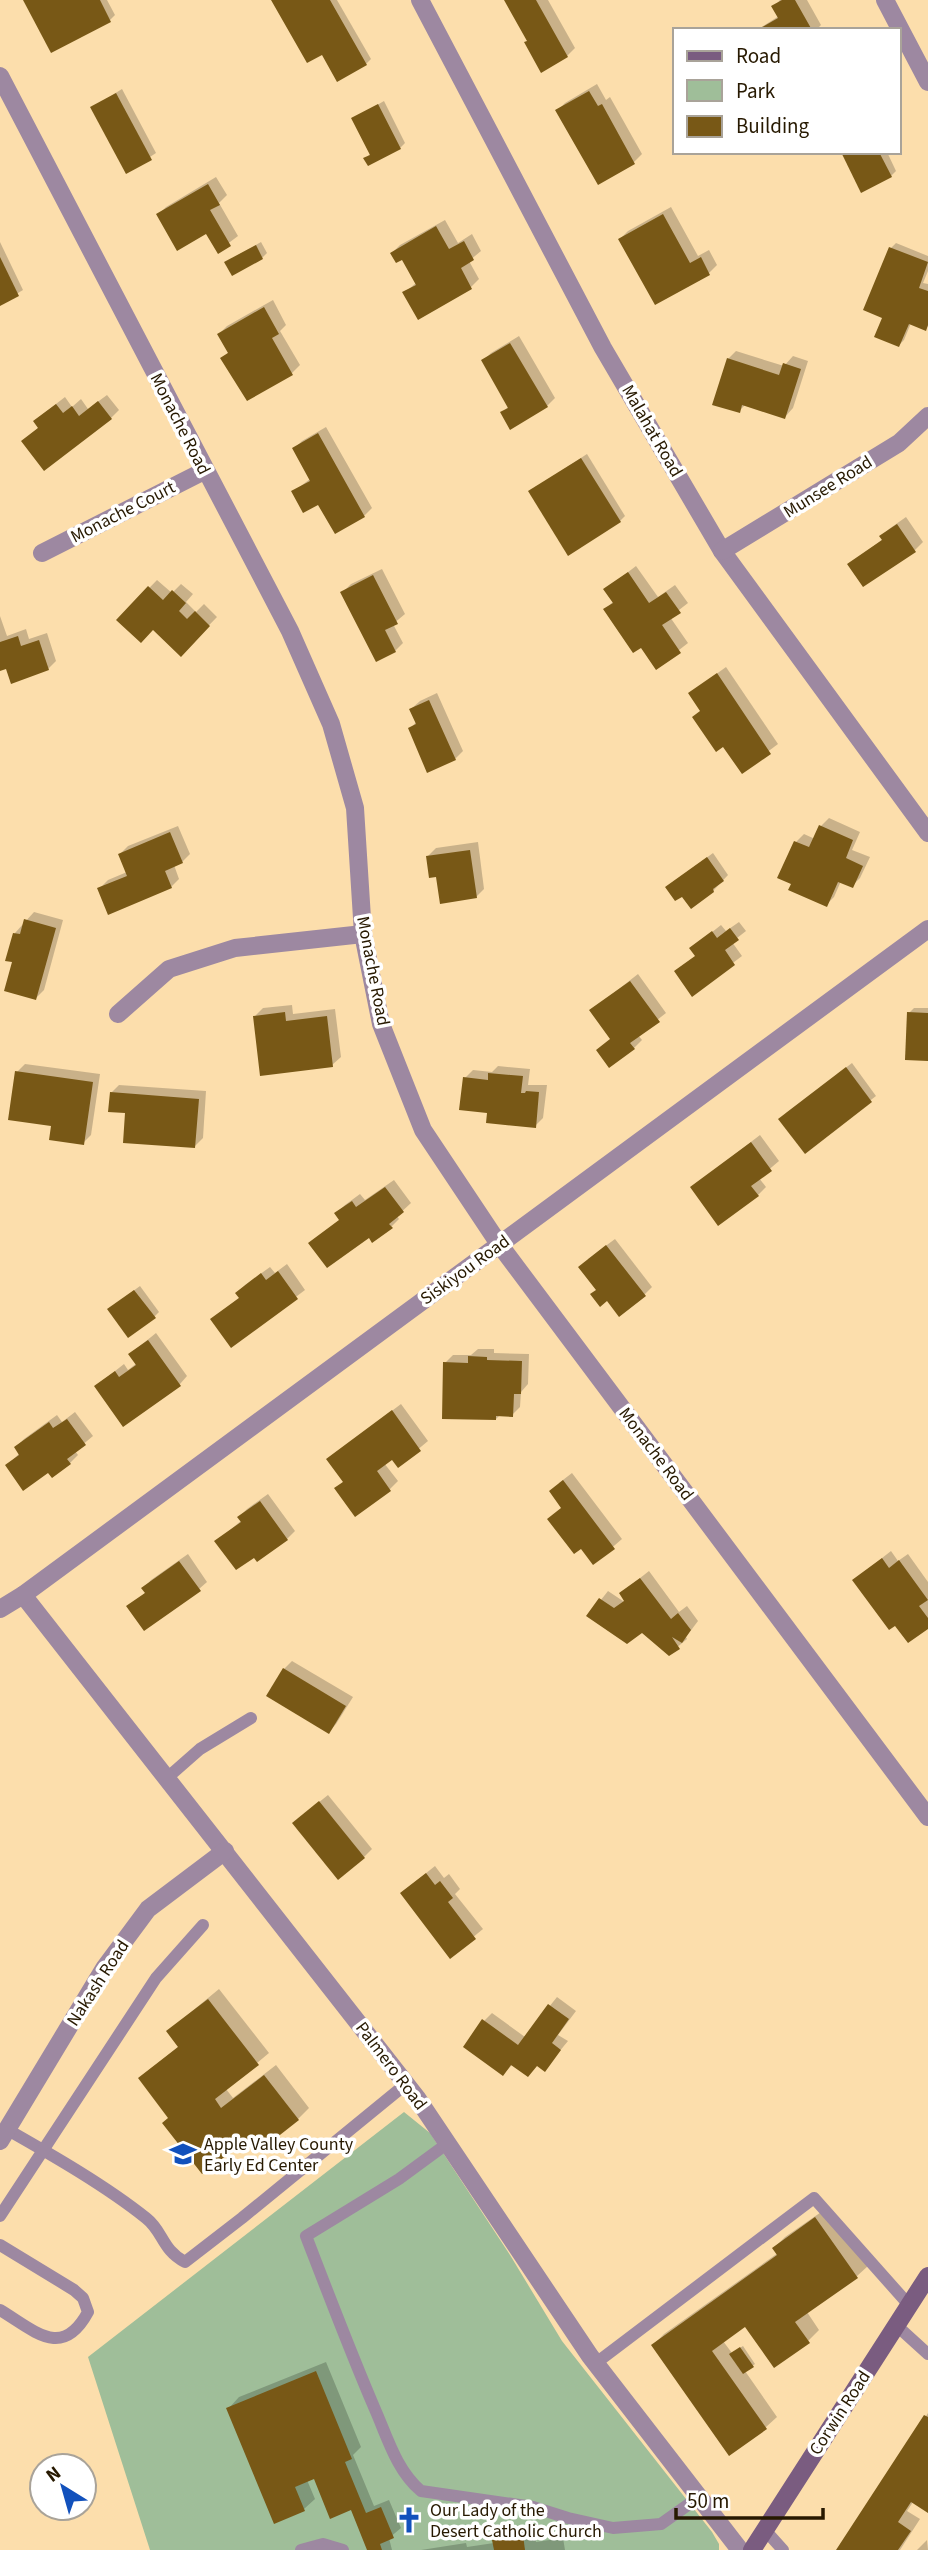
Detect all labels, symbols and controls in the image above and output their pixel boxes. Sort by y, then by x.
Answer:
legend [673,28,900,154]
text: Road [736,41,781,71]
text: Park [736,76,776,106]
text: Building [736,111,810,141]
street label: Monache Road [144,369,216,479]
street label: Malahat Road [615,380,689,482]
street label: Munsee Road [779,450,877,524]
street label: Monache Court [66,475,180,549]
street label: Monache Road [350,914,396,1028]
street label: Siskiyou Road [415,1229,515,1311]
street label: Monache Road [613,1402,699,1506]
street label: Nakash Road [61,1935,135,2031]
street label: Palmero Road [349,2017,433,2115]
place label: Apple Valley County Early Ed Center [204,2132,354,2178]
school or university icon: Apple Valley County Early Ed Center [168,2139,198,2169]
street label: Corwin Road [803,2366,877,2460]
north arrow [28,2452,98,2522]
text: N [40,2460,67,2489]
scale bar [676,2476,823,2520]
text: 50 m [687,2486,729,2516]
place label: Our Lady of the Desert Catholic Church [430,2498,602,2544]
church icon: Our Lady of the Desert Catholic Church [394,2505,424,2535]

